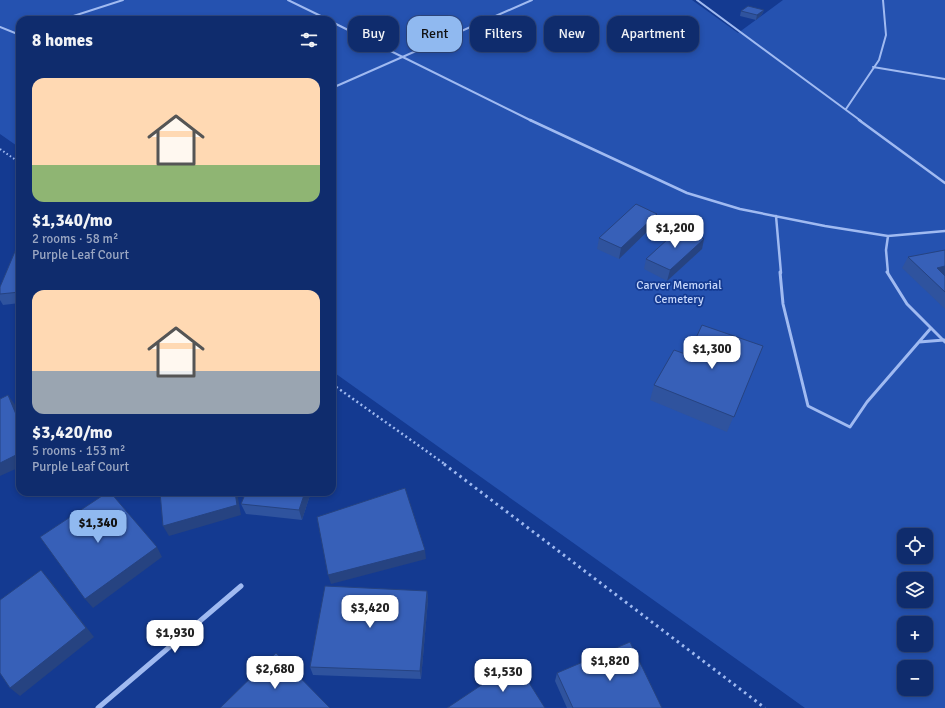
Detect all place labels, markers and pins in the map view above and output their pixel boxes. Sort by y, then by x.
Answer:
pin: $1,200 [642,215,708,249]
pin: $1,300 [679,336,745,370]
pin: $1,340 [65,510,131,544]
pin: $3,420 [337,595,403,629]
pin: $1,930 [142,620,208,654]
pin: $1,820 [577,648,643,682]
pin: $2,680 [242,656,308,690]
pin: $1,530 [470,659,536,693]

